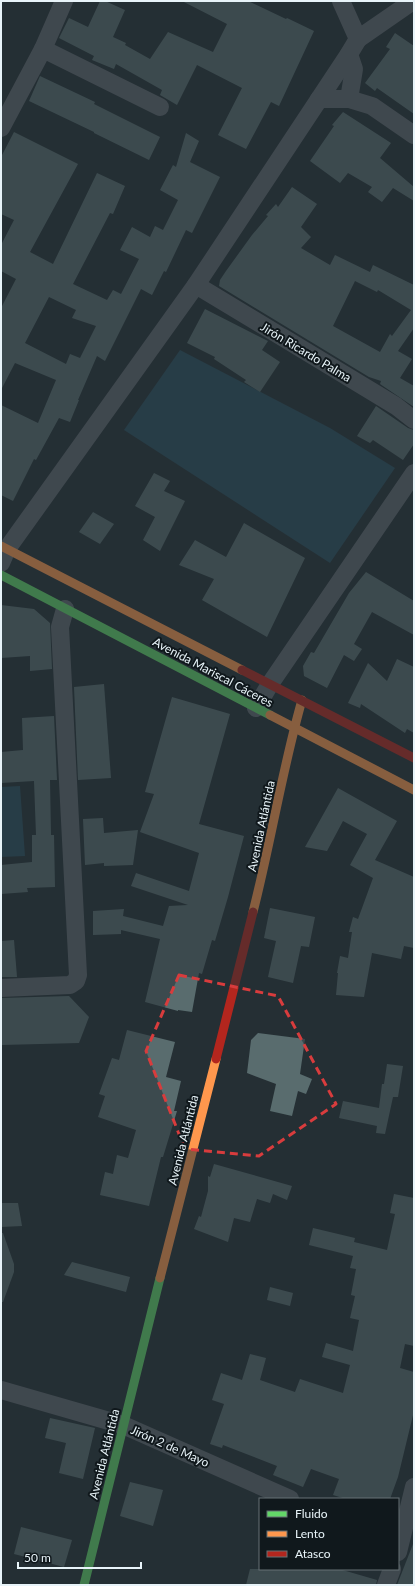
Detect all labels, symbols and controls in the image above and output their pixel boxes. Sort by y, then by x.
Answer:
street label: Jirón Ricardo Palma [258,319,354,385]
street label: Avenida Mariscal Cáceres [150,634,276,710]
street label: Avenida Atlántida [244,779,278,873]
street label: Avenida Atlántida [165,1093,201,1187]
street label: Avenida Atlántida [86,1407,122,1501]
street label: Jirón 2 de Mayo [128,1422,212,1470]
legend [259,1498,399,1570]
text: Fluido [295,1506,328,1521]
text: Lento [295,1526,325,1541]
scale bar [18,1544,141,1570]
text: Atasco [295,1546,331,1561]
text: 50 m [24,1550,51,1565]

